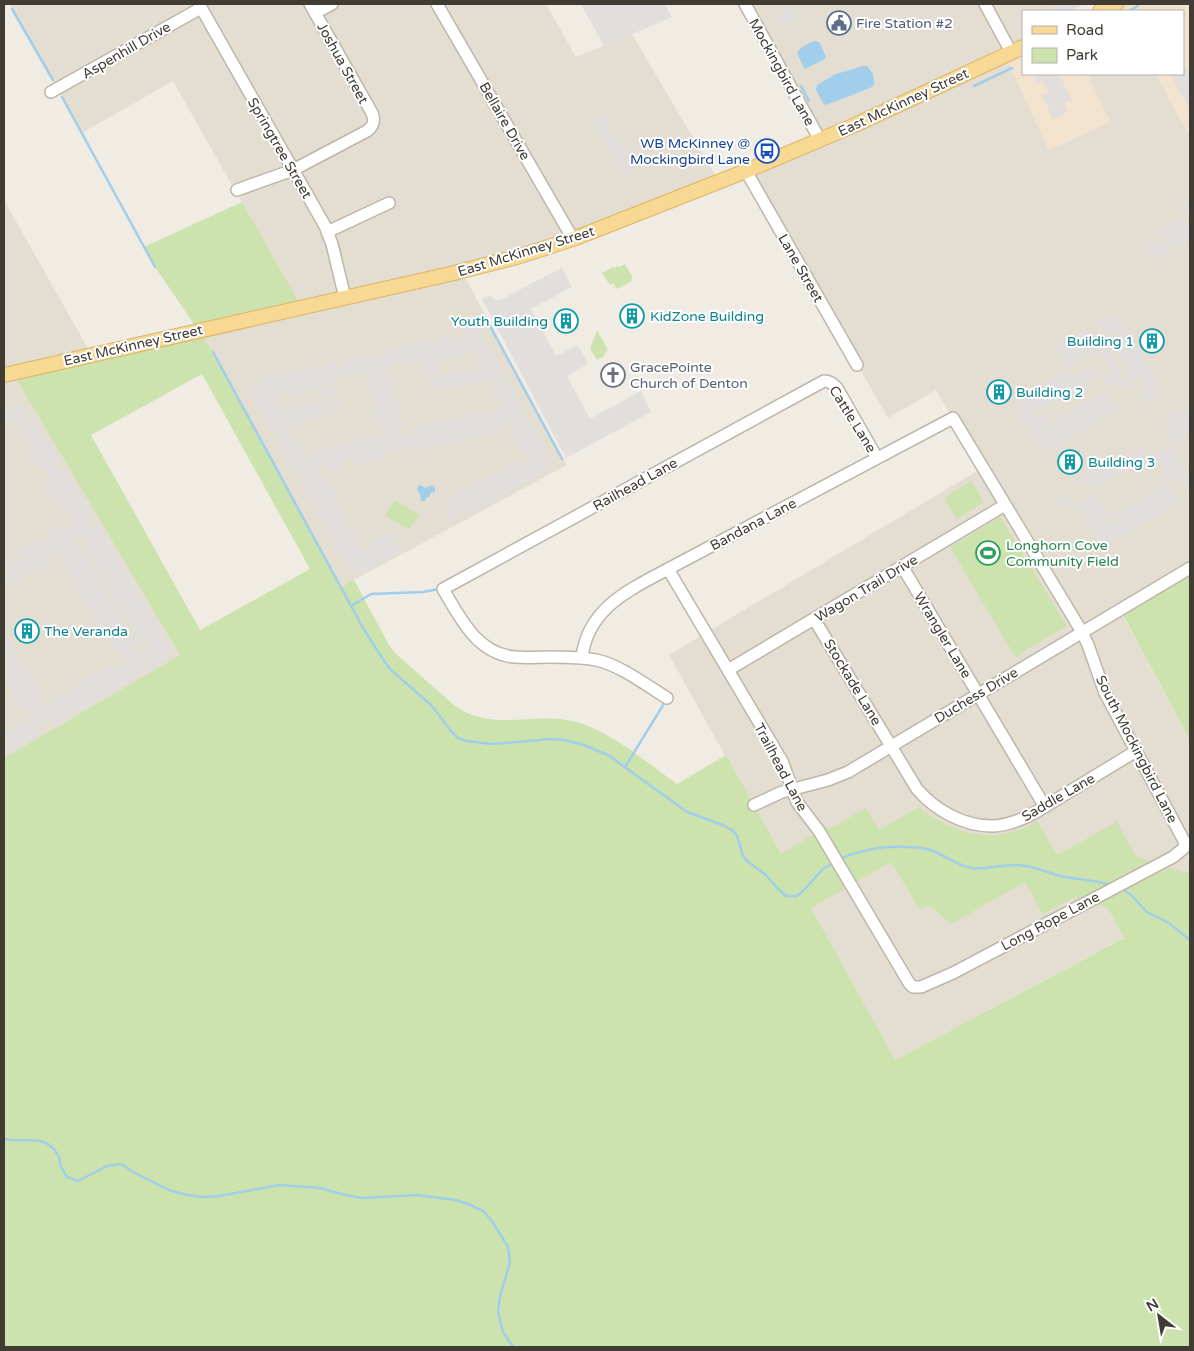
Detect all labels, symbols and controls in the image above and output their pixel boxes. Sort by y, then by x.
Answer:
public building icon: Fire Station #2 [826,10,852,36]
legend [1022,10,1184,75]
place label: Fire Station #2 [856,15,953,32]
street label: Mockingbird Lane [745,16,818,129]
street label: Aspenhill Drive [79,18,174,83]
street label: Joshua Street [313,20,372,107]
text: Road [1066,21,1104,39]
text: Park [1066,46,1098,64]
street label: East McKinney Street [835,64,972,140]
street label: Bellaire Drive [475,79,534,163]
street label: Springtree Street [244,95,316,202]
place label: WB McKinney @ Mockingbird Lane [630,135,750,168]
bus stop icon: WB McKinney @ Mockingbird Lane [754,138,780,164]
street label: East McKinney Street [456,222,597,280]
street label: Lane Street [774,231,827,306]
building icon: KidZone Building [619,303,645,329]
building icon: Youth Building [553,308,579,334]
place label: KidZone Building [650,308,764,325]
place label: Youth Building [451,313,548,330]
street label: East McKinney Street [62,321,205,370]
building icon: Building 1 [1139,328,1165,354]
place label: Building 1 [1067,333,1134,350]
place label: GracePointe Church of Denton [630,359,748,392]
church icon: GracePointe Church of Denton [600,362,626,388]
building icon: Building 2 [986,379,1012,405]
street label: Cattle Lane [825,383,880,456]
place label: Building 2 [1016,384,1083,401]
building icon: Building 3 [1057,449,1083,475]
street label: Railhead Lane [590,454,681,515]
place label: Building 3 [1088,454,1155,471]
street label: Bandana Lane [707,495,799,554]
place label: Longhorn Cove Community Field [1006,537,1119,570]
sports icon: Longhorn Cove Community Field [975,540,1001,566]
street label: Wagon Trail Drive [812,551,921,626]
street label: Wrangler Lane [910,589,975,681]
building icon: The Veranda [14,618,40,644]
place label: The Veranda [44,623,128,640]
street label: Stockade Lane [820,636,885,729]
street label: Duchess Drive [931,664,1021,727]
street label: South Mockingbird Lane [1092,673,1181,826]
street label: Trailhead Lane [750,720,811,814]
street label: Saddle Lane [1019,770,1098,825]
street label: Long Rope Lane [998,888,1102,954]
north arrow [1134,1291,1184,1341]
text: N [1143,1295,1162,1315]

